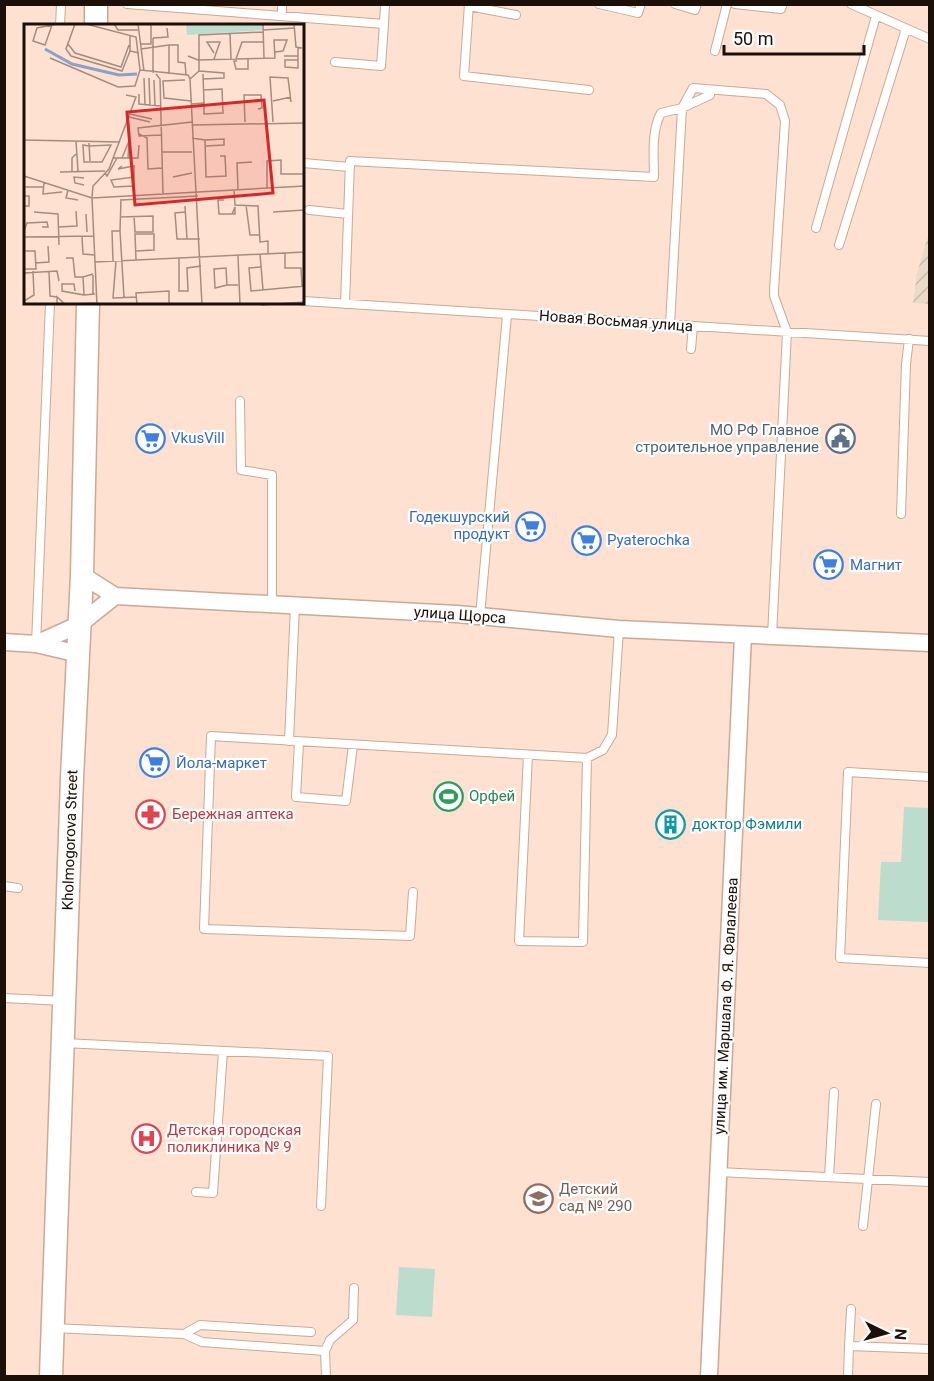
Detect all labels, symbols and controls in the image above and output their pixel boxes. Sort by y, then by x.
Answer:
scale bar [724,18,864,56]
inset map [24,24,304,304]
text: 50 m [733,28,773,49]
street label: Новая Восьмая улица [538,307,694,335]
place label: МО РФ Главное строительное управление [635,421,819,456]
supermarket icon: VkusVill [134,422,166,454]
public building icon: МО РФ Главное строительное управление [824,423,856,455]
place label: VkusVill [171,429,225,447]
place label: Годекшурский продукт [409,508,510,543]
supermarket icon: Годекшурский продукт [515,510,547,542]
supermarket icon: Pyaterochka [570,524,602,556]
place label: Pyaterochka [607,531,690,549]
supermarket icon: Магнит [813,549,845,581]
place label: Магнит [850,556,902,574]
street label: улица Щорса [413,603,507,627]
supermarket icon: Йола-маркет [139,747,171,779]
place label: Йола-маркет [176,754,267,772]
street label: Kholmogorova Street [59,769,81,911]
sports icon: Орфей [432,780,464,812]
place label: Орфей [469,787,515,805]
pharmacy icon: Бережная аптека [135,798,167,830]
place label: Бережная аптека [172,805,294,823]
building icon: доктор Фэмили [655,808,687,840]
place label: доктор Фэмили [692,815,802,833]
street label: улица им. Маршала Ф. Я. Фалалеева [710,877,742,1135]
place label: Детская городская поликлиника № 9 [167,1121,301,1156]
hospital icon: Детская городская поликлиника № 9 [130,1123,162,1155]
place label: Детский сад № 290 [559,1180,632,1215]
school or university icon: Детский сад № 290 [522,1182,554,1214]
north arrow [856,1303,916,1363]
text: N [890,1328,910,1341]

